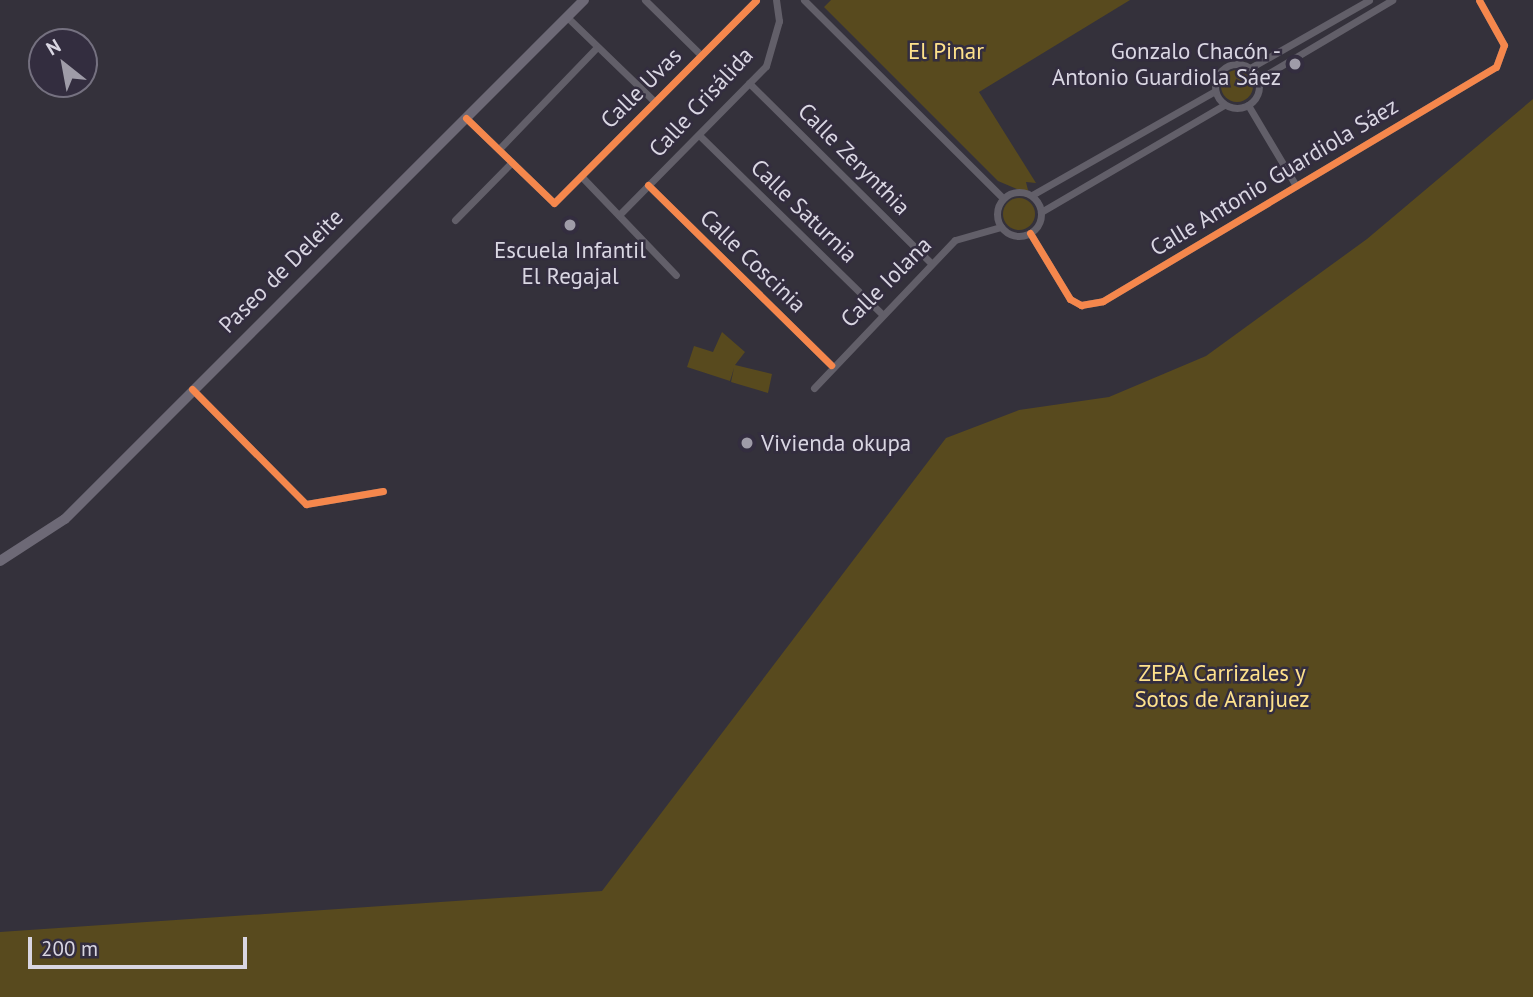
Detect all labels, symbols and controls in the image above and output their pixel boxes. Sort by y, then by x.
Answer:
north arrow [28,28,98,98]
text: N [42,33,65,60]
park label: El Pinar [908,37,984,65]
place label: Gonzalo Chacón - Antonio Guardiola Sáez [1052,37,1281,91]
street label: Calle Crisálida [643,41,759,163]
street label: Calle Uvas [595,42,687,134]
marker: Gonzalo Chacón - Antonio Guardiola Sáez [1287,56,1303,72]
street label: Calle Antonio Guardiola Sáez [1145,92,1403,262]
street label: Calle Zerynthia [792,97,916,221]
street label: Calle Saturnia [745,153,863,269]
street label: Paseo de Deleite [213,203,349,339]
street label: Calle Coscinia [694,204,812,318]
marker: Escuela Infantil El Regajal [562,217,578,233]
street label: Calle Iolana [835,231,937,333]
place label: Escuela Infantil El Regajal [494,236,646,290]
place label: Vivienda okupa [761,429,911,457]
marker: Vivienda okupa [739,435,755,451]
park label: ZEPA Carrizales y Sotos de Aranjuez [1134,659,1310,713]
scale bar [32,923,250,967]
text: 200 m [41,935,98,962]

